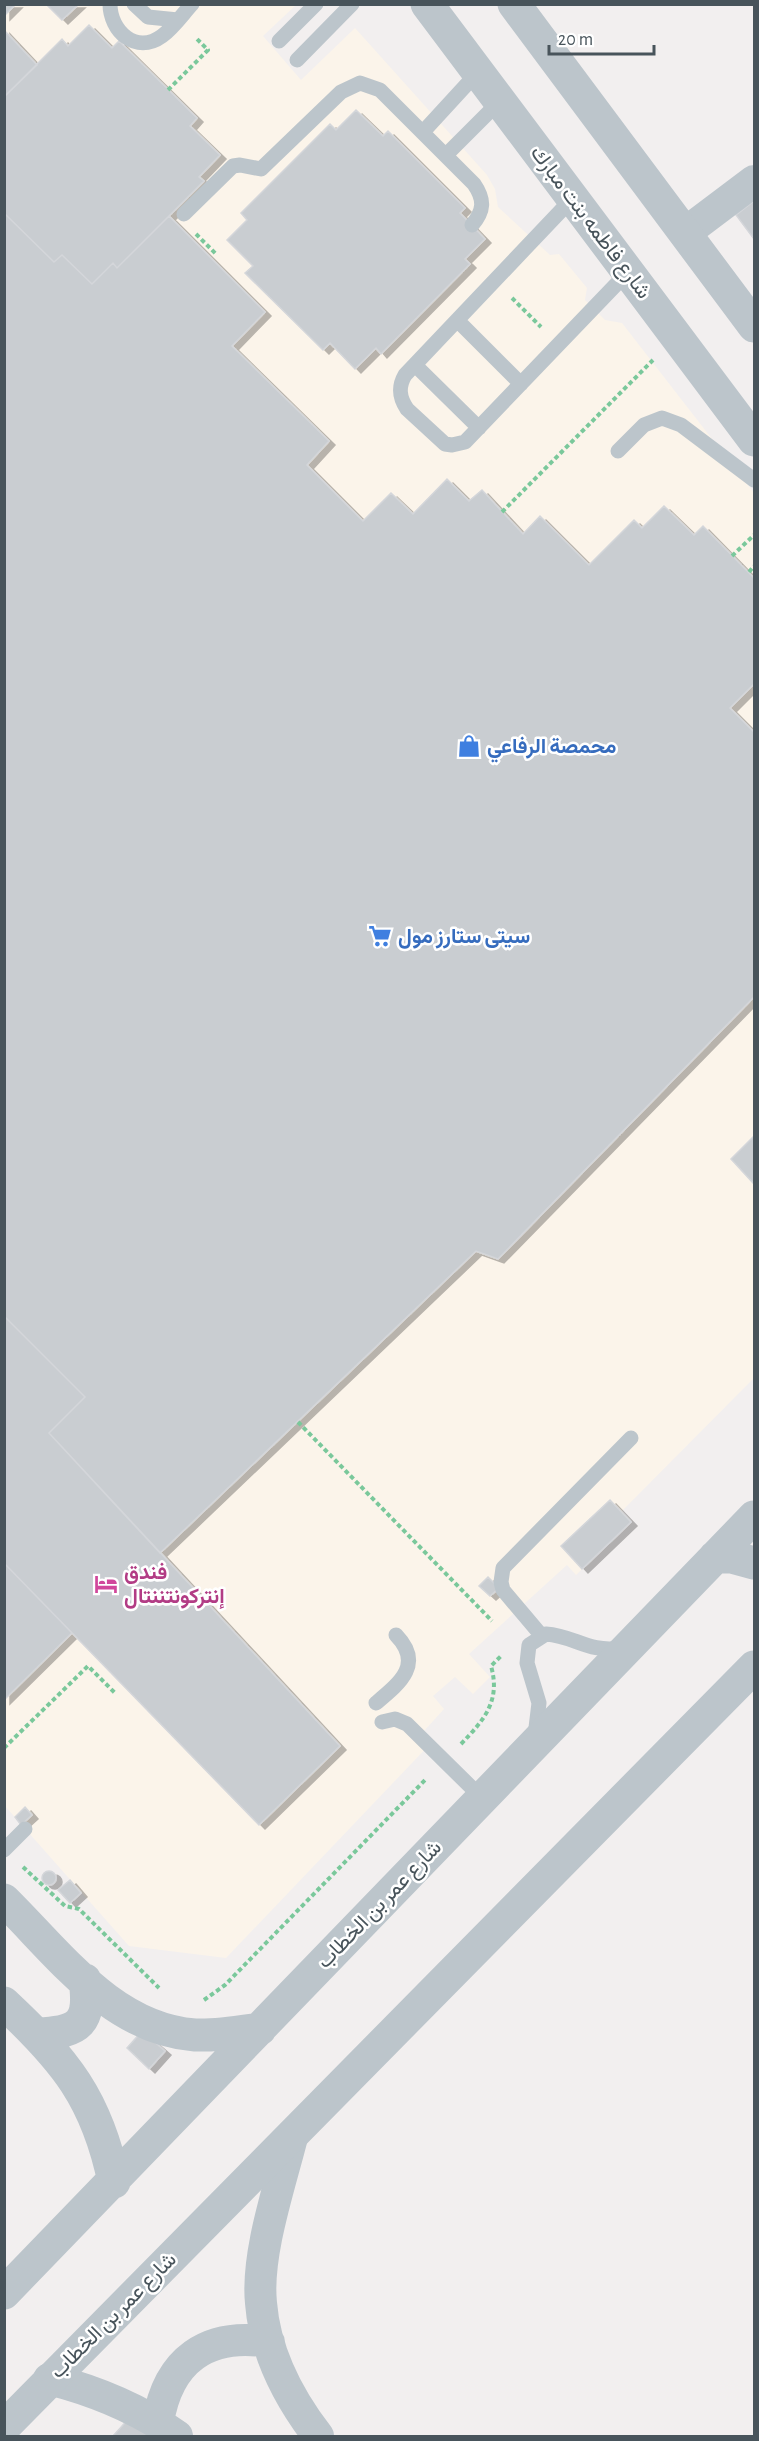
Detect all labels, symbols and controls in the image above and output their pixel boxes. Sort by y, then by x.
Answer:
scale bar [549,18,654,56]
text: 20 m [558,31,593,49]
street label: شارع فاطمه بنت مبارك [524,142,655,304]
shop icon: محمصة الرفاعي [456,733,482,759]
place label: محمصة الرفاعي [487,736,616,763]
supermarket icon: سيتى ستارز مول [367,923,393,949]
place label: سيتى ستارز مول [398,926,530,949]
place label: فندق إنتركونتننتال [124,1562,225,1610]
hotel icon: فندق إنتركونتننتال [93,1571,119,1597]
street label: شارع عمر بن الخطاب [313,1837,448,1974]
street label: شارع عمر بن الخطاب [46,2248,182,2384]

